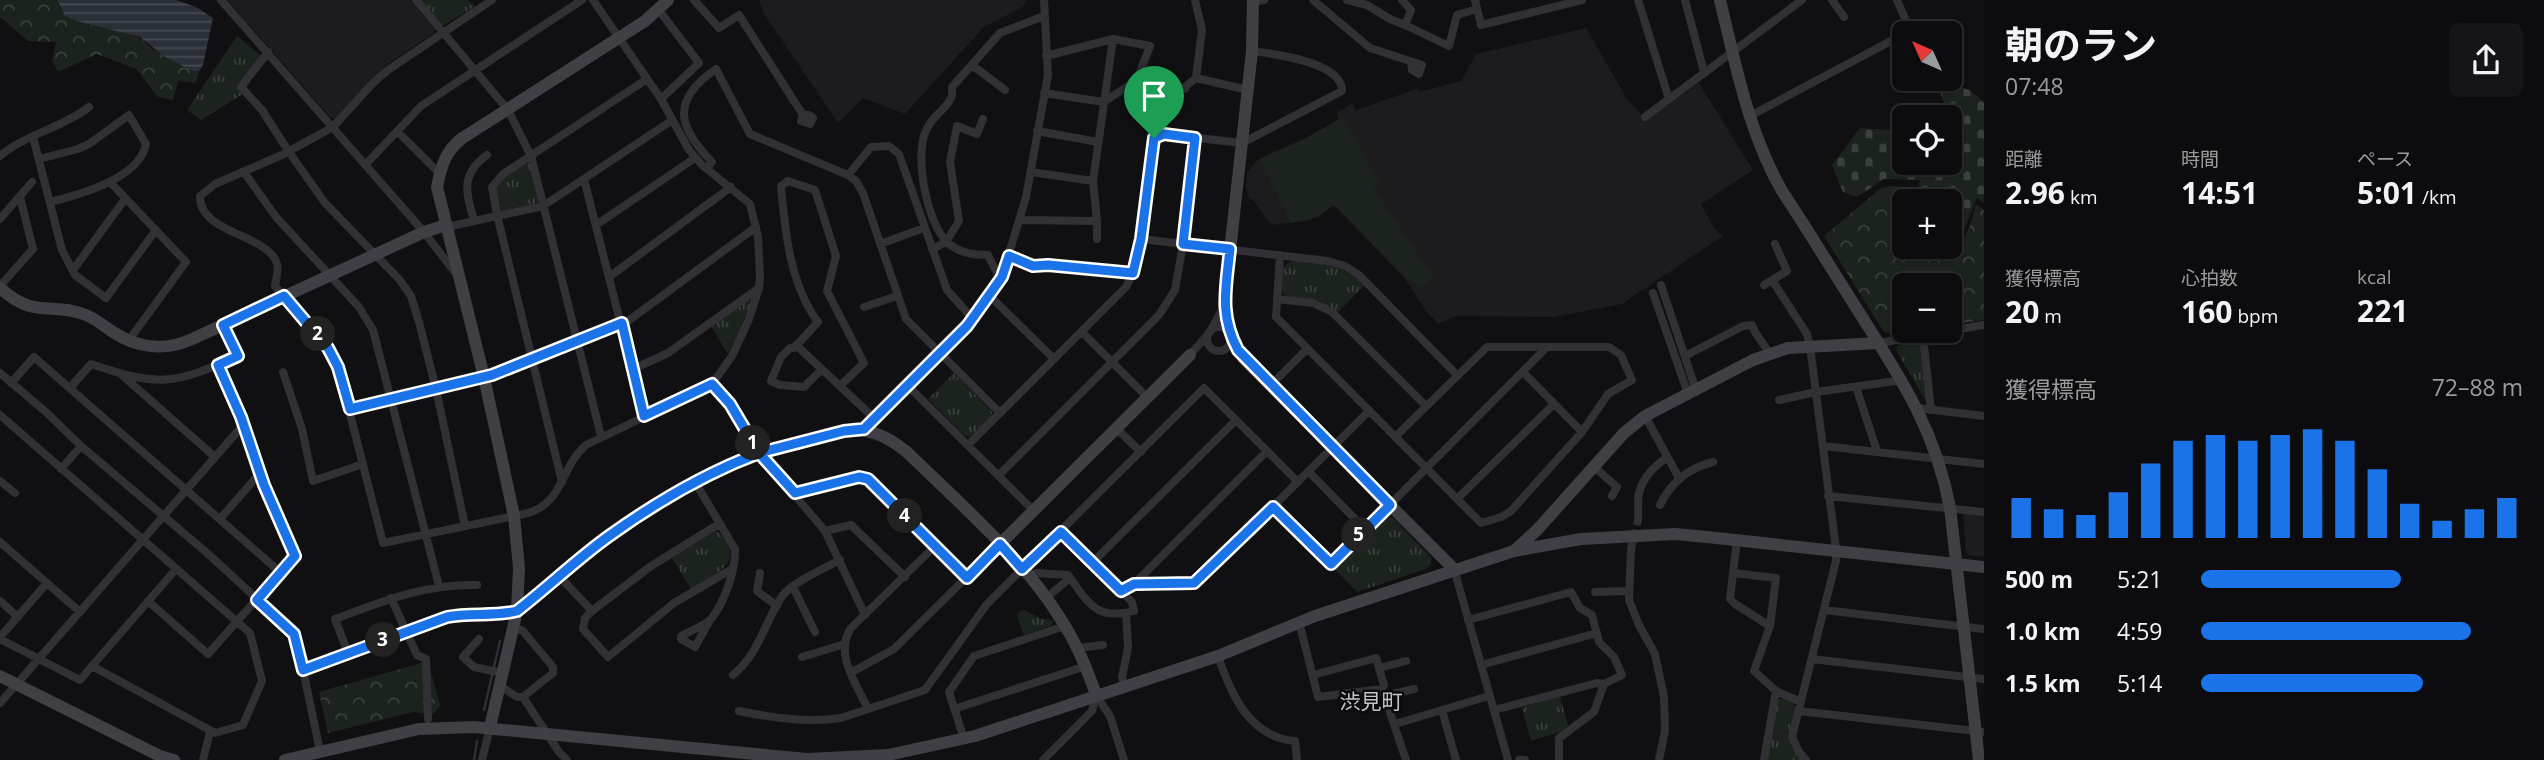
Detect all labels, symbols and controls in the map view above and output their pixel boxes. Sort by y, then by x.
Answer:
text: 朝のラン [2005,18,2157,70]
north arrow [1892,21,1962,91]
map controls [1892,21,1962,343]
button: share [2449,23,2523,97]
pin [1124,66,1184,138]
text: 07:48 [2005,70,2064,102]
icon: arrive [1135,77,1173,115]
button: locate [1892,105,1962,175]
text: 距離 [2005,146,2043,172]
text: 時間 [2181,146,2219,172]
text: ペース [2357,146,2413,172]
text: 2.96 [2005,172,2065,213]
text: 14:51 [2181,172,2258,213]
text: 5:01 [2357,172,2417,213]
text: km [2065,184,2098,210]
text: /km [2417,184,2457,210]
button: + [1892,189,1962,259]
text: kcal [2357,264,2391,290]
text: 獲得標高 [2005,265,2081,291]
text: 心拍数 [2181,265,2238,291]
button: − [1892,273,1962,343]
text: 221 [2357,290,2408,331]
text: 20 [2005,291,2039,332]
text: 160 [2181,291,2232,332]
text: m [2039,303,2062,329]
text: bpm [2232,303,2278,329]
pin: 2 [300,316,336,352]
text: 2 [312,320,323,346]
text: 72–88 m [2432,371,2523,403]
text: 獲得標高 [2005,373,2097,405]
pin: 1 [736,426,770,460]
text: 1 [747,429,758,455]
pin: 4 [888,498,922,534]
text: 4 [899,502,910,528]
pin: 5 [1342,518,1376,552]
text: 5 [1353,521,1364,547]
text: 500 m [2005,563,2073,595]
text: 5:21 [2117,563,2163,595]
text: 1.0 km [2005,615,2081,647]
text: 4:59 [2117,615,2163,647]
pin: 3 [366,622,400,658]
text: 3 [377,626,388,652]
text: 1.5 km [2005,667,2081,699]
text: 5:14 [2117,667,2163,699]
district label: 渋見町 [1340,687,1403,715]

